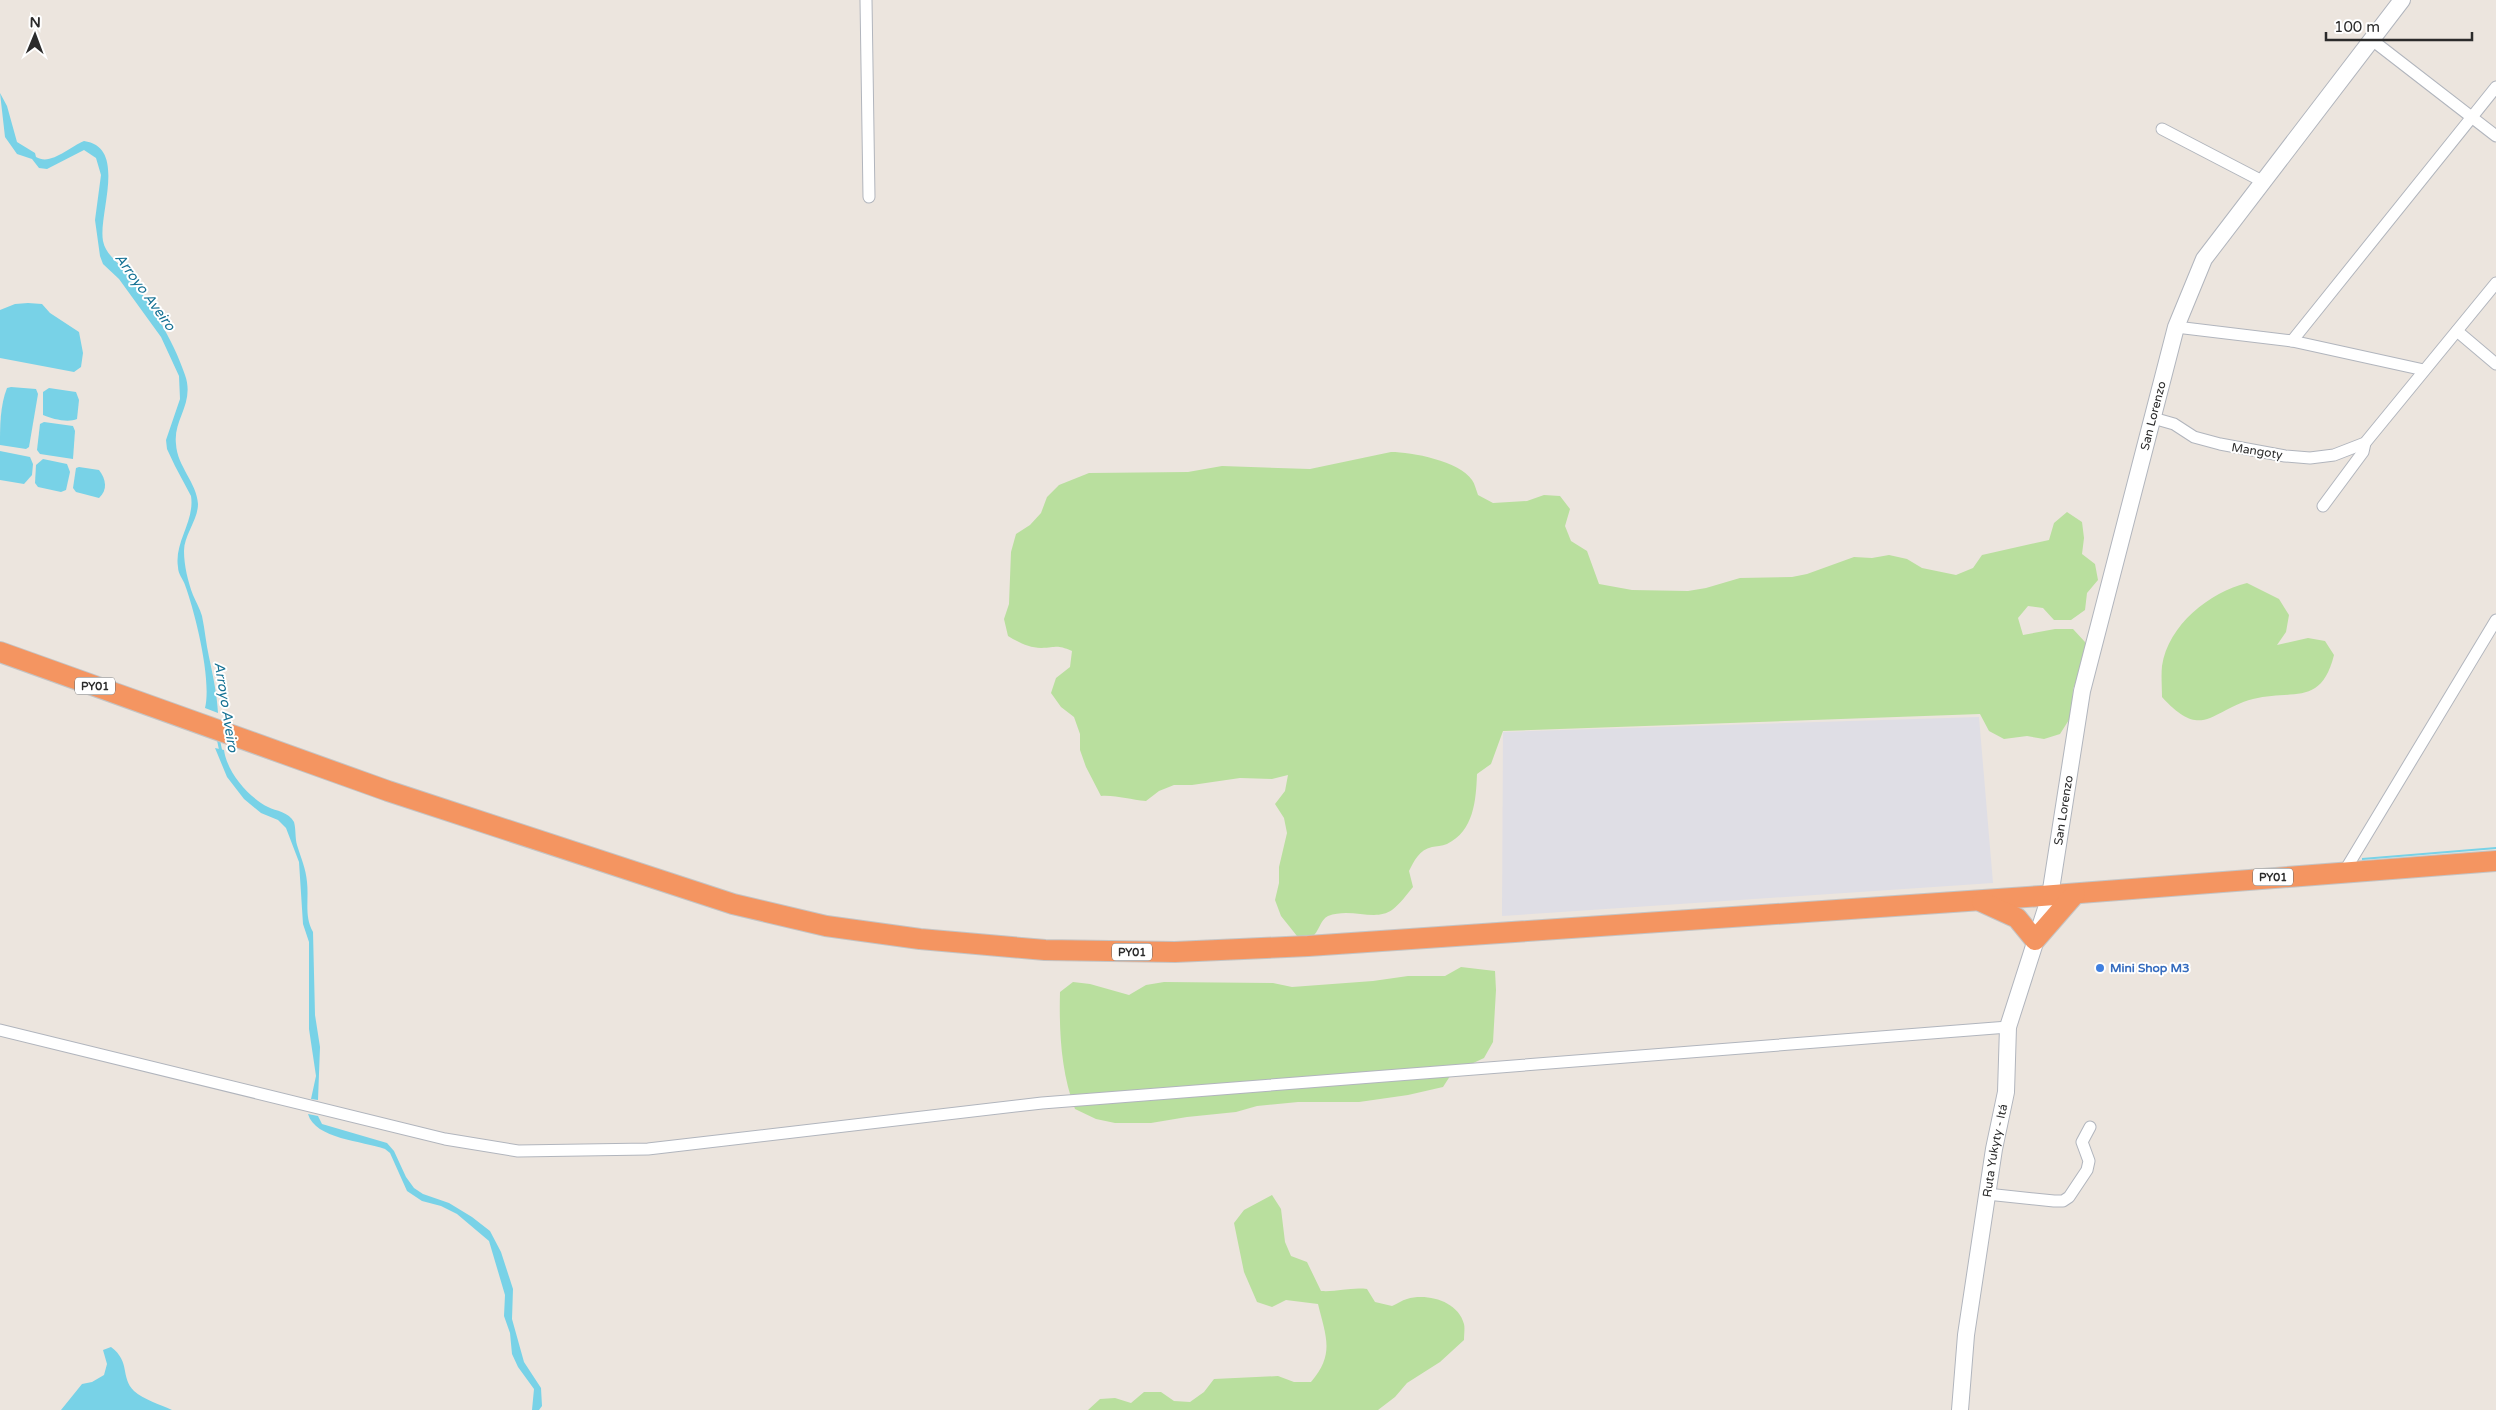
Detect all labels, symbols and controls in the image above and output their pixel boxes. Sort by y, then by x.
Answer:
north arrow [10,10,60,60]
scale bar [2326,10,2472,42]
text: N [29,14,41,31]
text: 100 m [2334,18,2380,36]
water label: Arroyo Aveiro [111,250,180,335]
street label: San Lorenzo [2137,380,2169,452]
street label: Mangoty [2231,440,2284,462]
water label: Arroyo Aveiro [210,661,242,755]
road number: PY01 [75,678,115,694]
street label: San Lorenzo [2051,774,2076,846]
road number: PY01 [2253,869,2293,886]
road number: PY01 [1112,944,1152,960]
place label: Mini Shop M3 [2110,961,2190,976]
marker: Mini Shop M3 [2094,962,2106,974]
street label: Ruta Yukyty - Itá [1980,1103,2010,1198]

